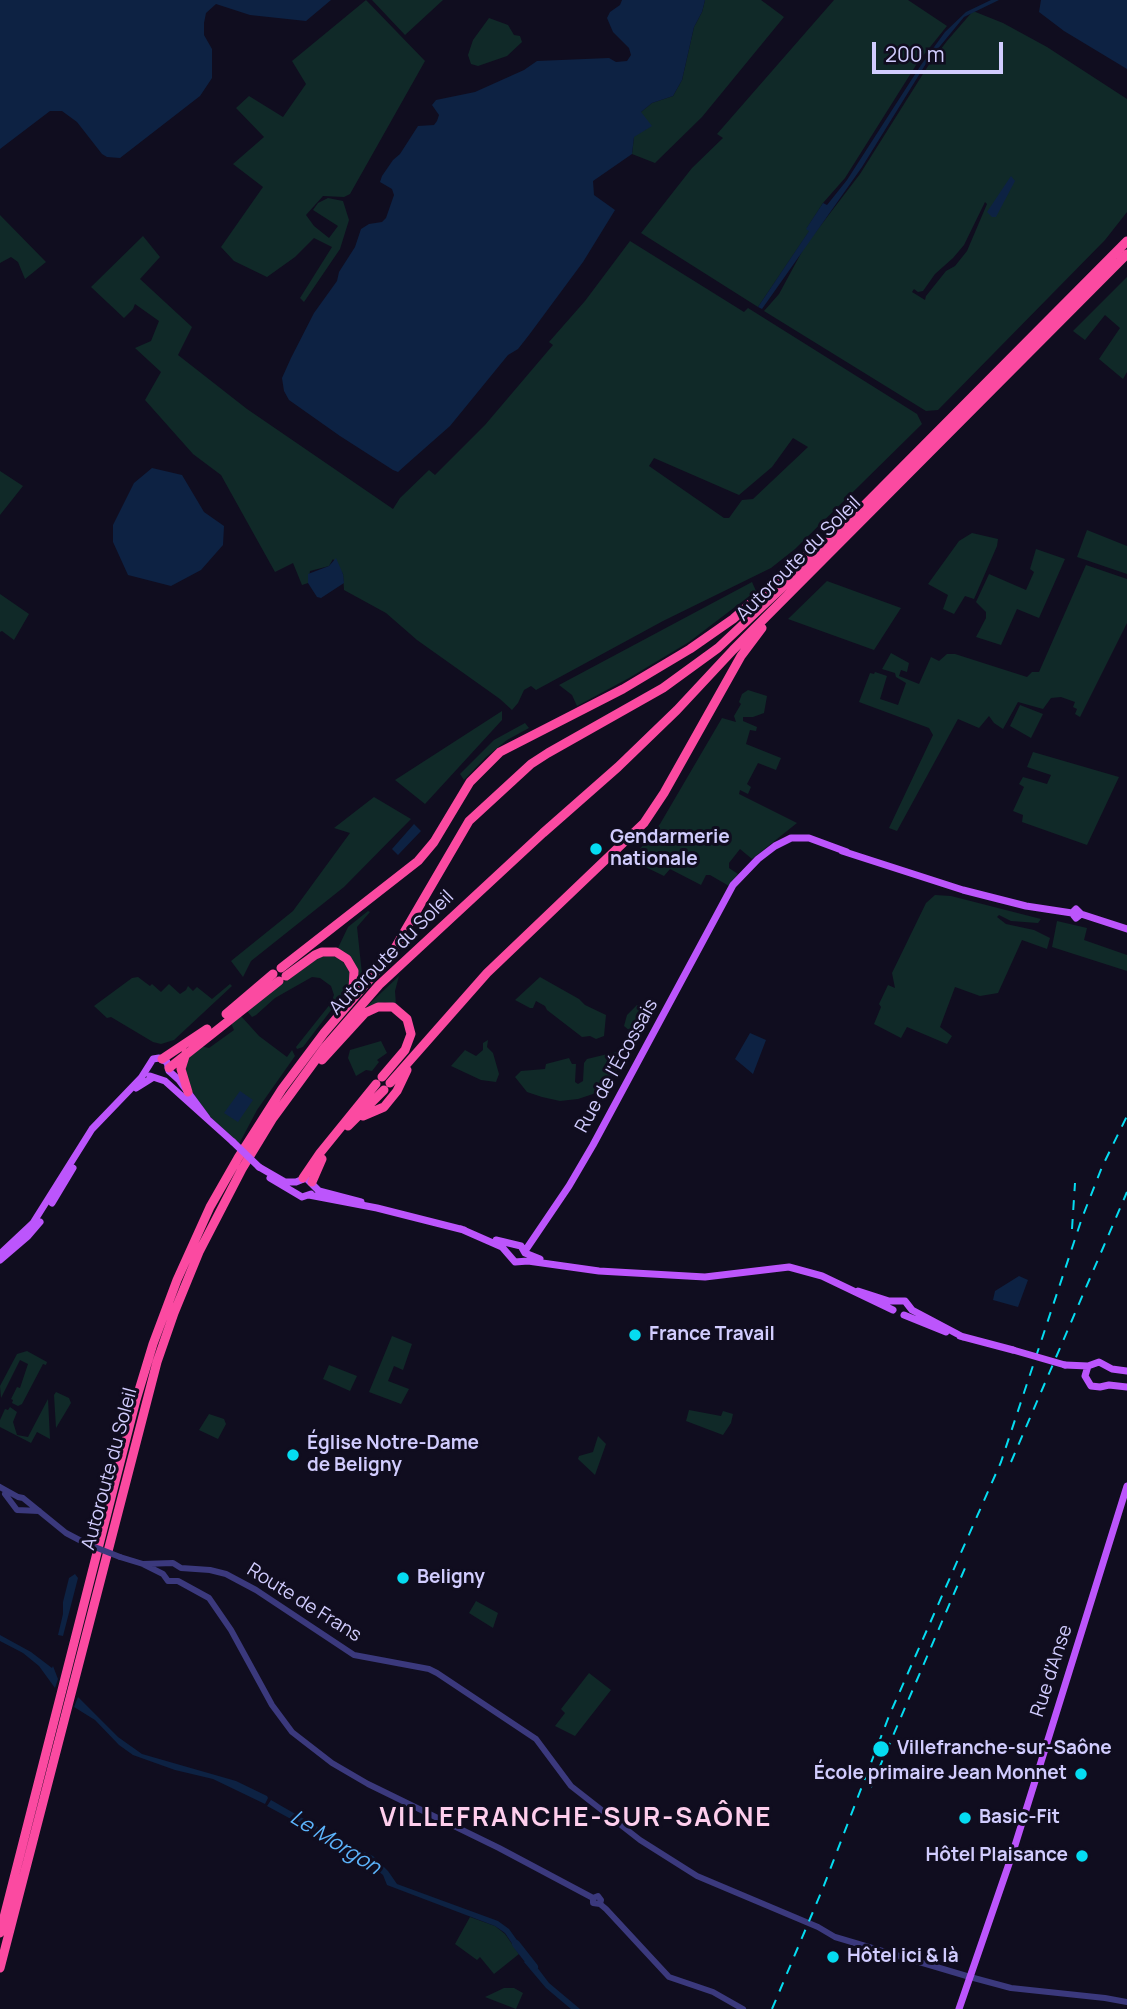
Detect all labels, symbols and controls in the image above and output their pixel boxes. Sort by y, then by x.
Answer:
scale bar [875,28,1006,72]
text: 200 m [885,40,945,68]
street label: Autoroute du Soleil [732,492,866,626]
place label: Gendarmerie nationale [610,827,730,871]
marker: Gendarmerie nationale [588,841,604,857]
street label: Autoroute du Soleil [325,886,459,1020]
street label: Rue de l'Écossais [571,995,663,1137]
place label: France Travail [649,1324,775,1346]
marker: France Travail [627,1327,643,1343]
street label: Autoroute du Soleil [77,1385,143,1553]
place label: Église Notre-Dame de Beligny [307,1433,479,1477]
marker: Église Notre-Dame de Beligny [285,1447,301,1463]
street label: Route de Frans [243,1559,365,1647]
place label: Beligny [417,1567,485,1589]
marker: Beligny [395,1570,411,1586]
street label: Rue d'Anse [1026,1622,1078,1720]
place label: Villefranche-sur-Saône [897,1738,1112,1760]
marker: Villefranche-sur-Saône [871,1739,891,1759]
place label: École primaire Jean Monnet [814,1763,1067,1785]
marker: École primaire Jean Monnet [1073,1766,1089,1782]
district label: VILLEFRANCHE-SUR-SAÔNE [382,1803,770,1835]
water label: Le Morgon [285,1805,385,1881]
place label: Basic-Fit [979,1807,1060,1829]
marker: Basic-Fit [957,1810,973,1826]
place label: Hôtel Plaisance [925,1845,1068,1867]
marker: Hôtel Plaisance [1074,1848,1090,1864]
place label: Hôtel ici & là [847,1946,959,1968]
marker: Hôtel ici & là [825,1949,841,1965]

